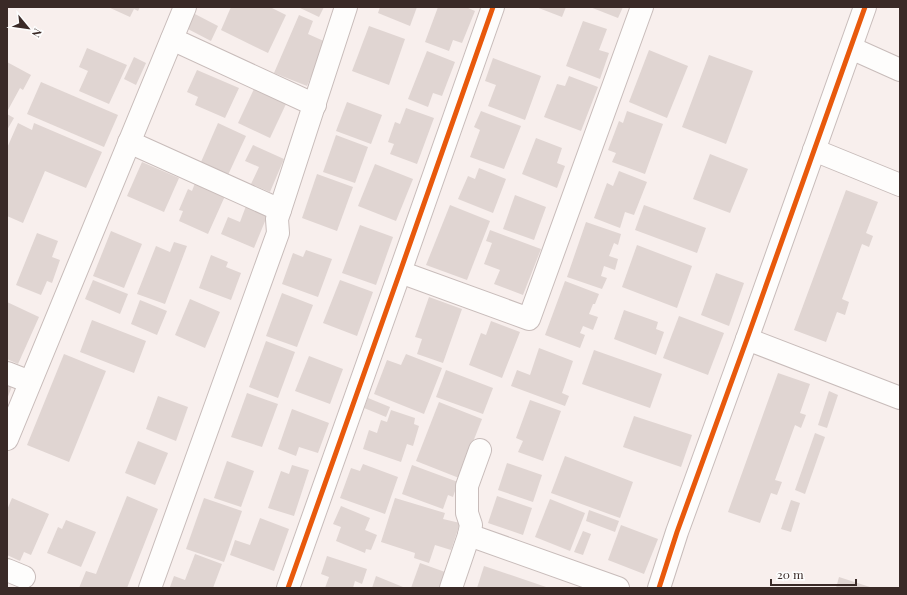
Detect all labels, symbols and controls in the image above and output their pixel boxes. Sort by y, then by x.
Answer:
north arrow [8,8,48,48]
text: N [29,26,46,40]
scale bar [771,561,856,587]
text: 20 m [777,566,804,582]

